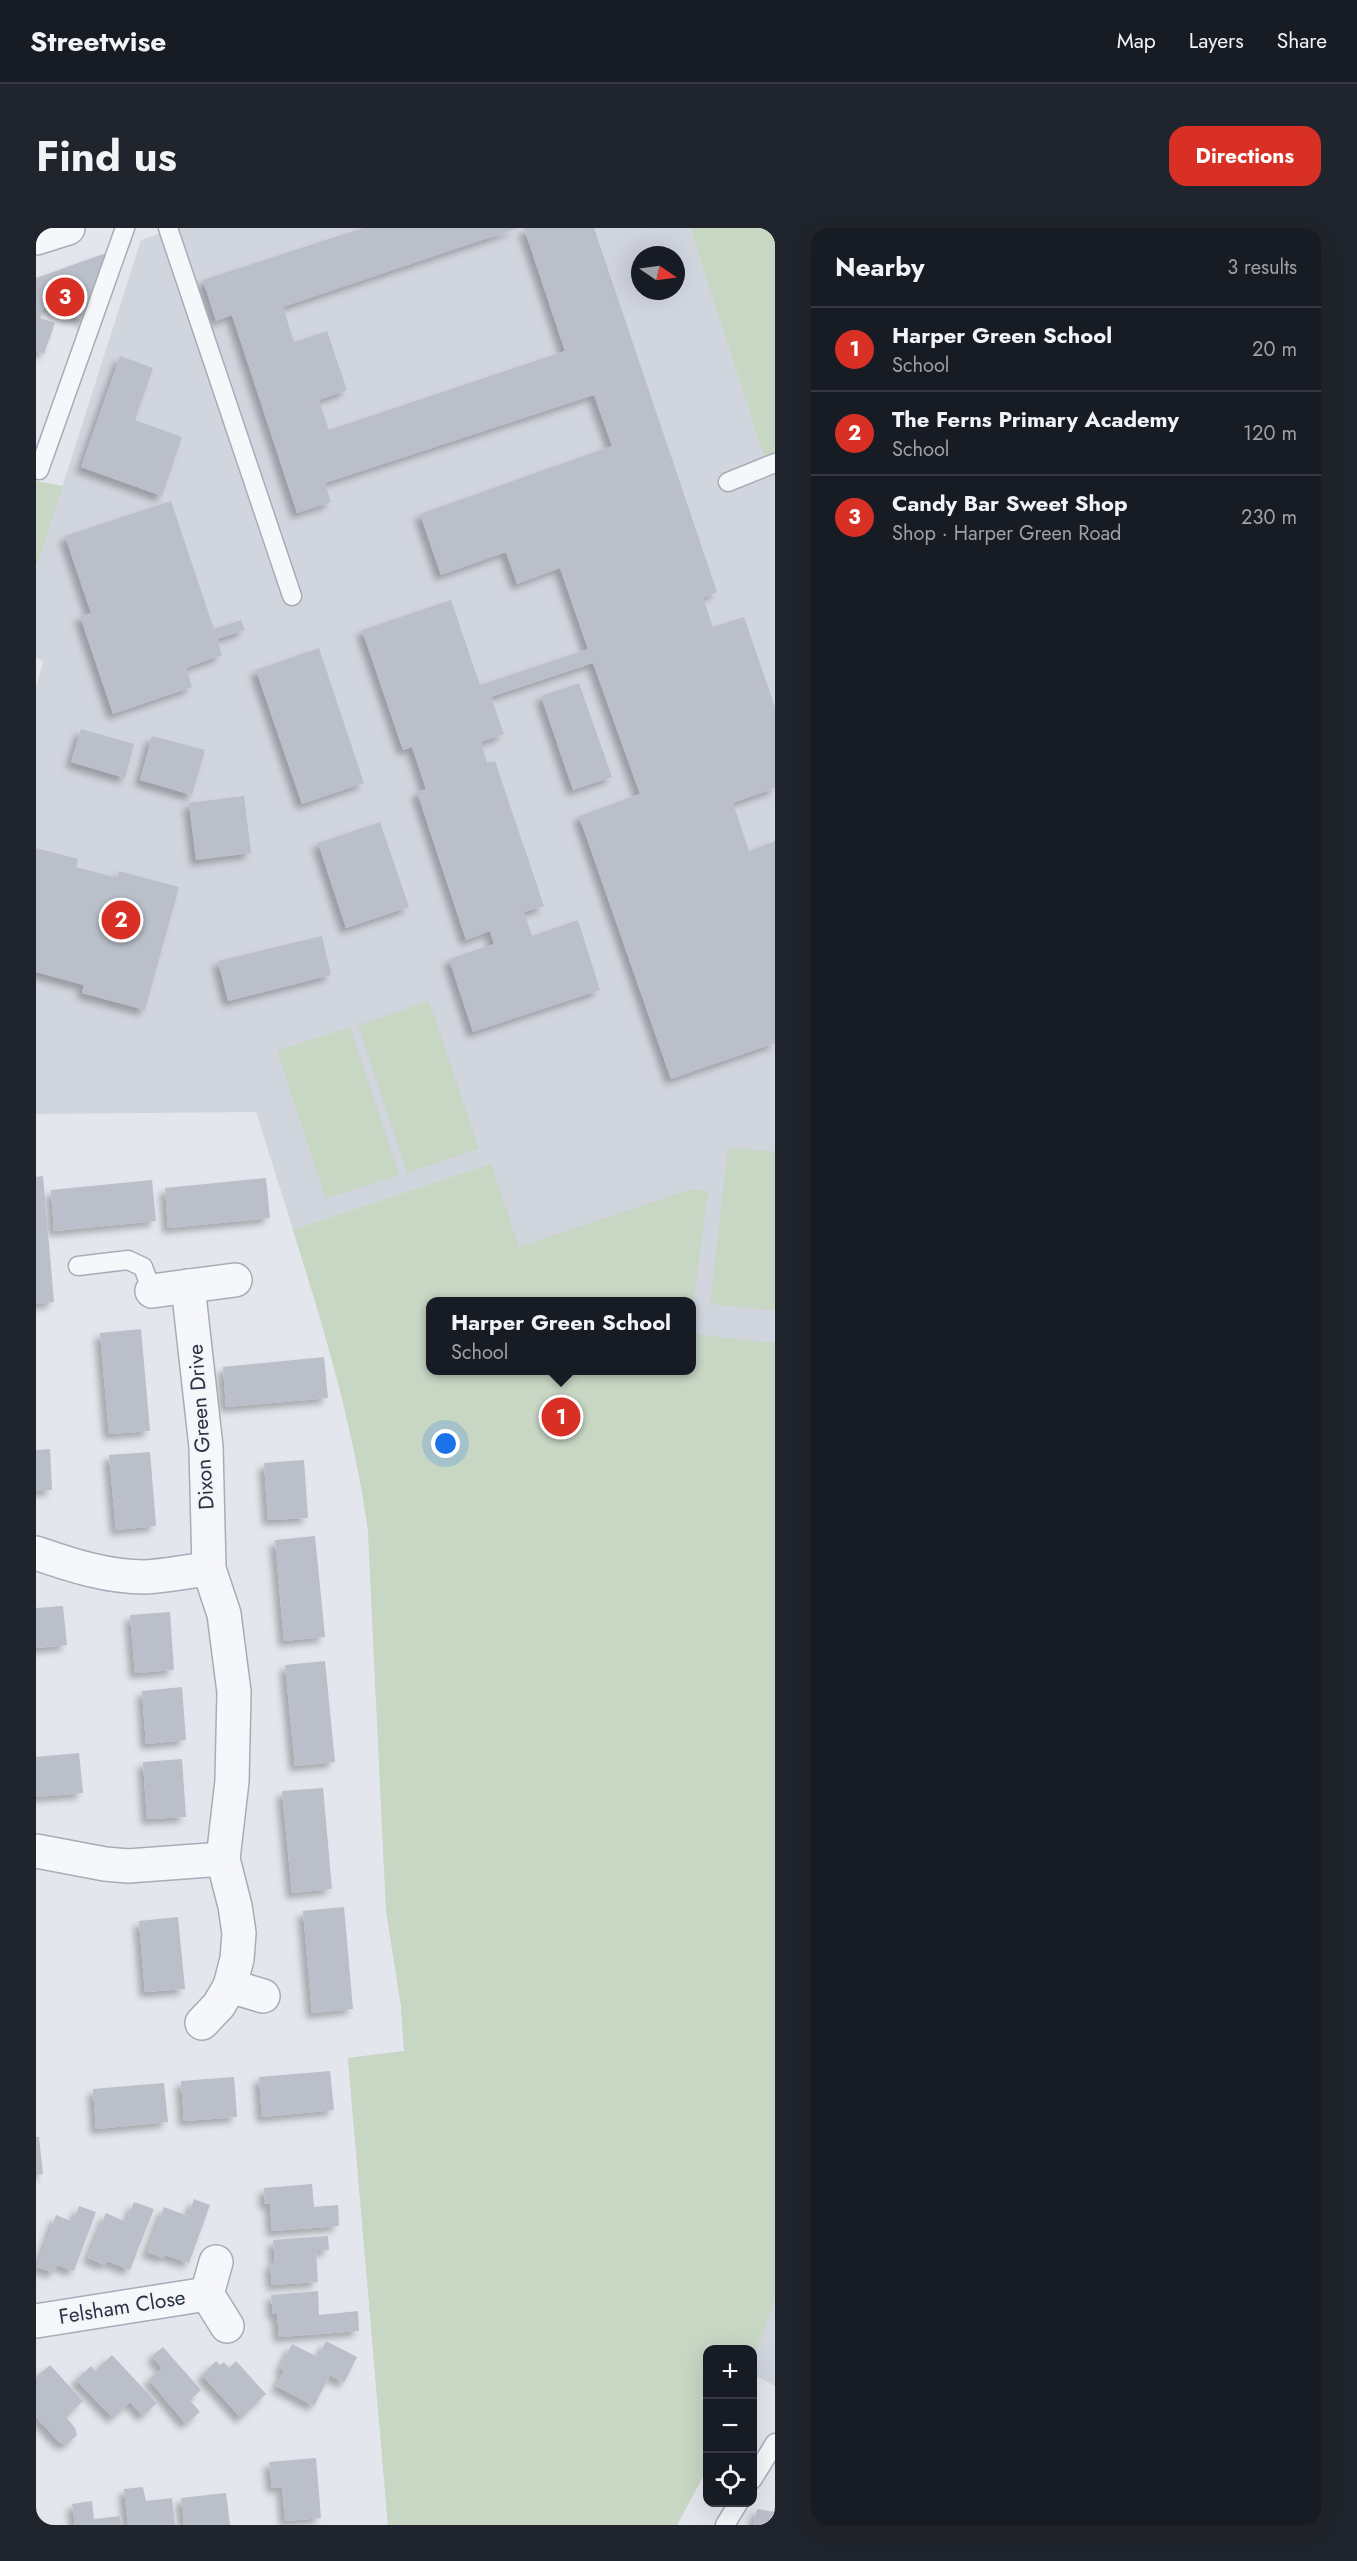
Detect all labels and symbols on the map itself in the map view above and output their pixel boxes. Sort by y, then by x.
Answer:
north arrow [631,246,685,300]
pin: 3 [45,274,84,320]
pin: 2 [102,898,140,942]
street label: Dixon Green Drive [180,1343,222,1511]
pin: 1 [542,1394,580,1440]
your location [431,1429,460,1458]
street label: Felsham Close [57,2282,188,2332]

